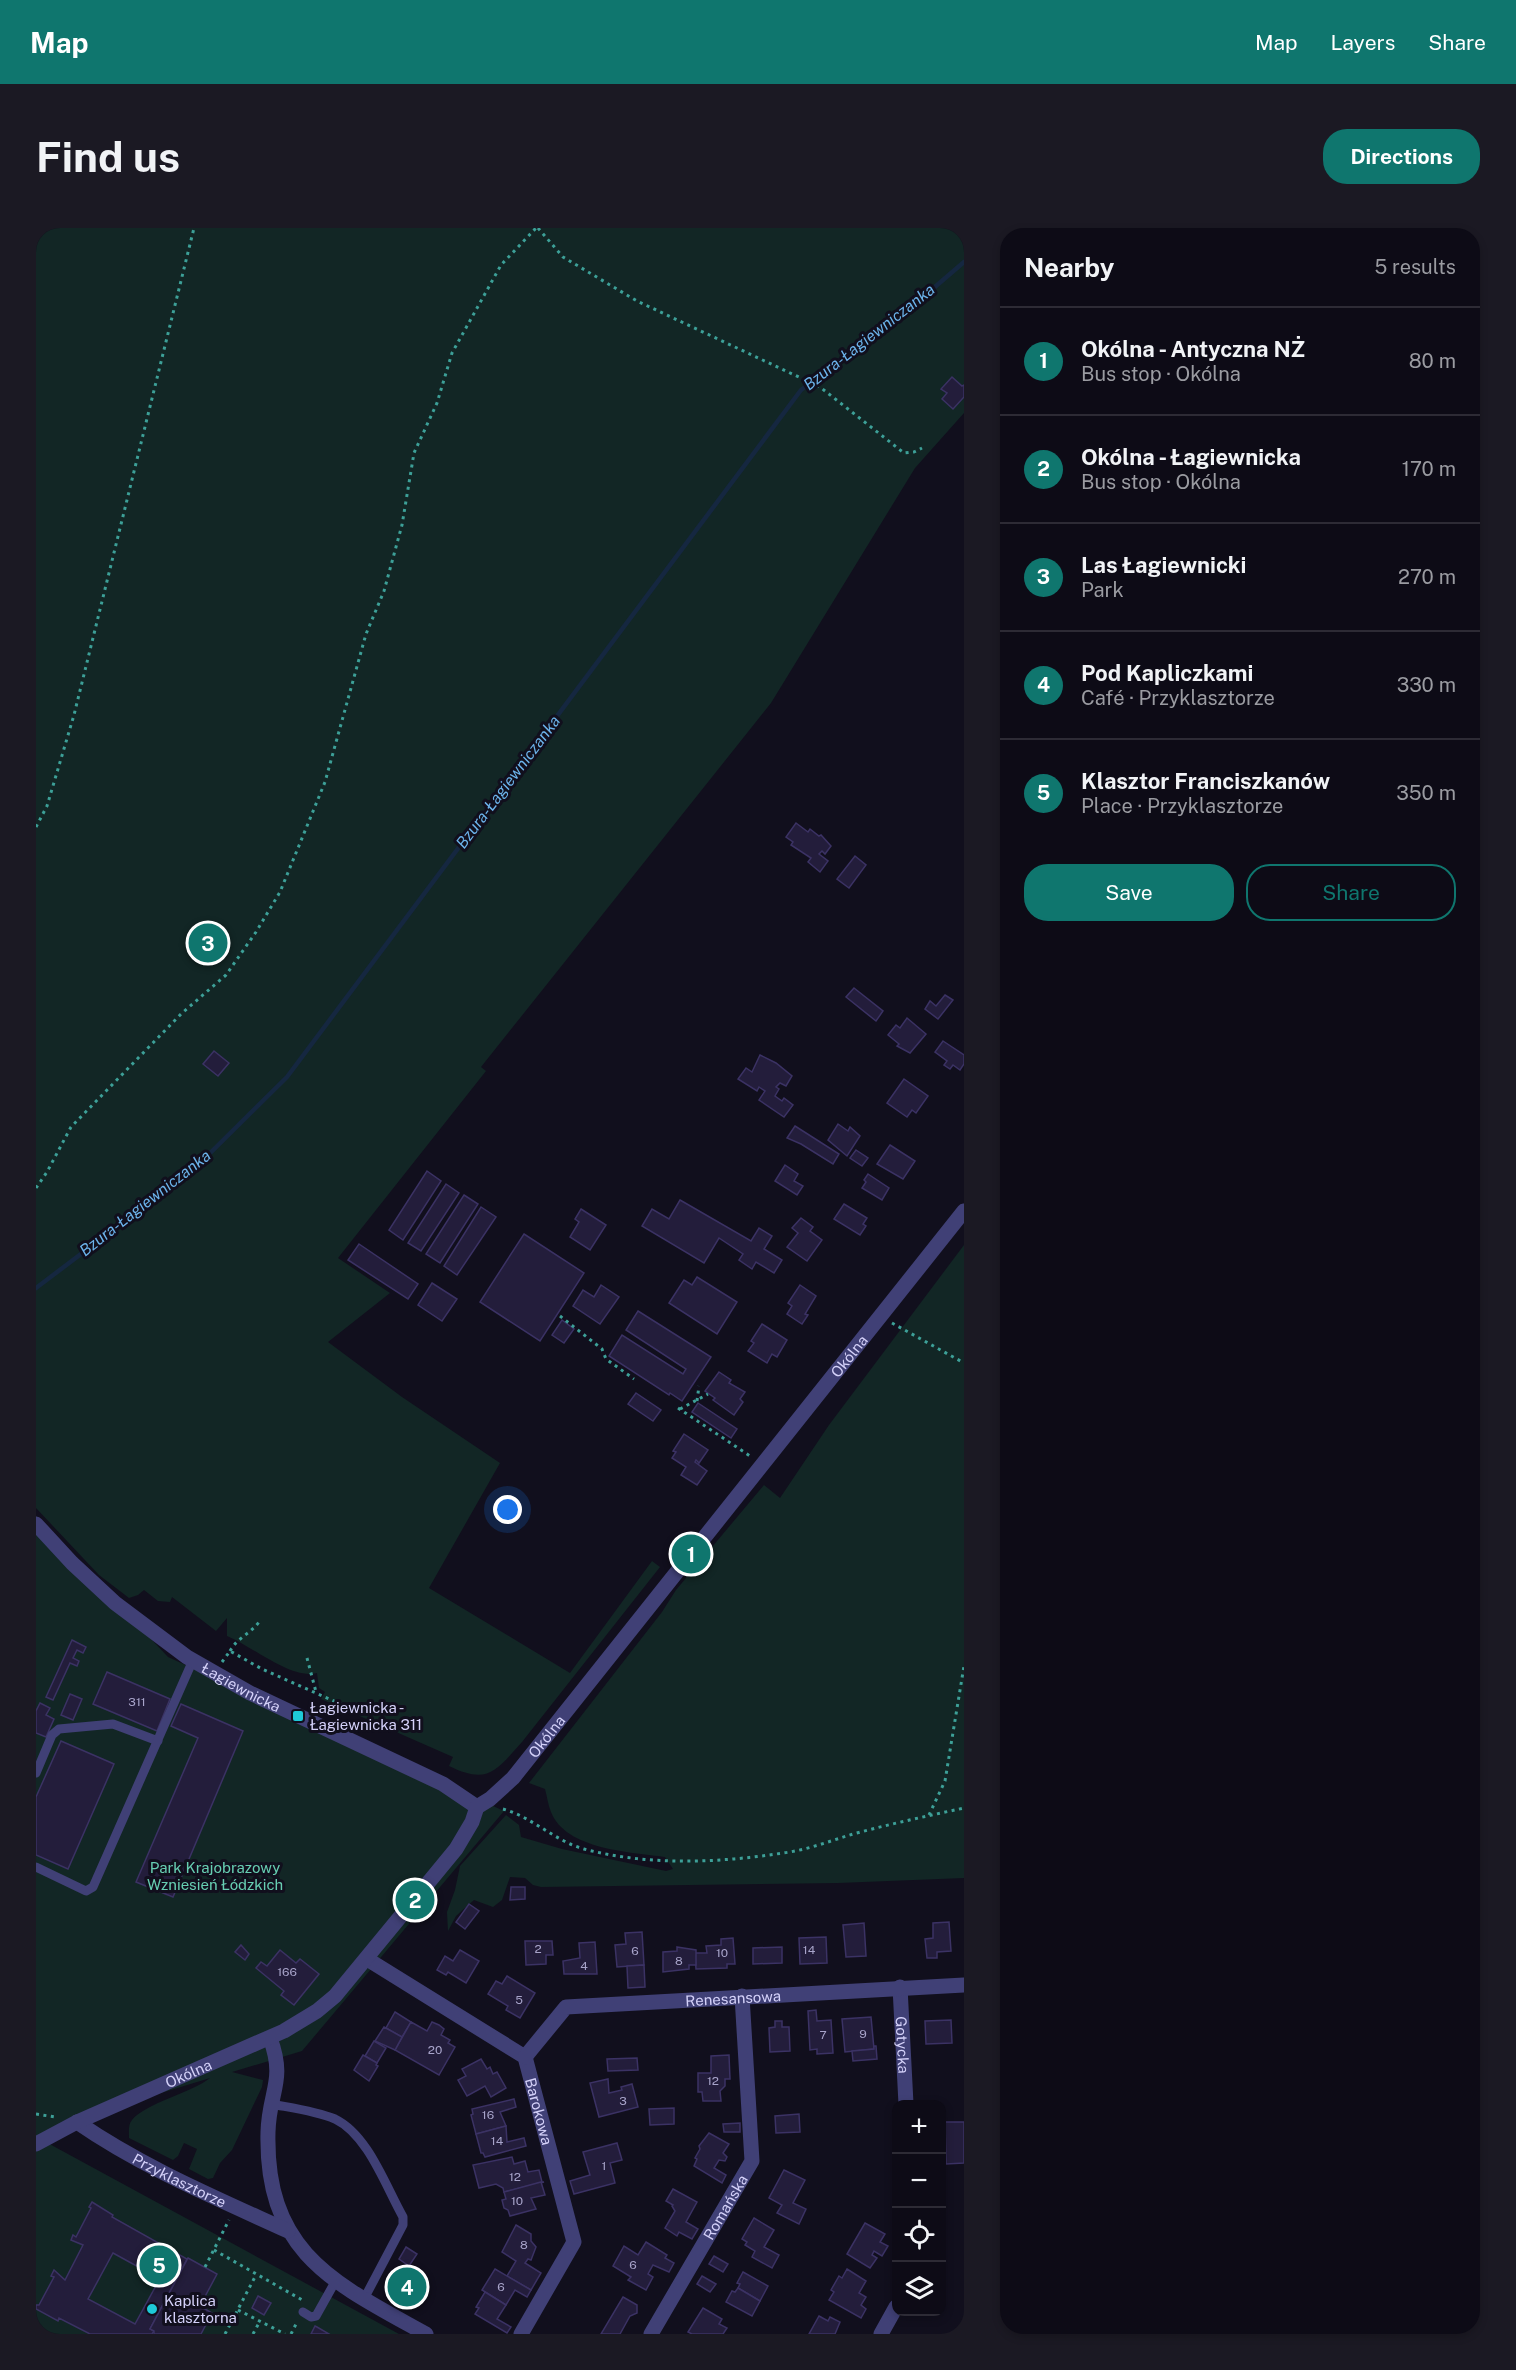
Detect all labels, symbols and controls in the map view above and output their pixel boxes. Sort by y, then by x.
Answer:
text: Map [30,26,89,59]
text: Map [1255,30,1298,55]
text: Layers [1331,30,1395,55]
text: Share [1428,30,1486,55]
button: Directions [1323,129,1480,184]
text: Find us [36,132,180,181]
text: Nearby [1024,252,1114,283]
text: 5 results [1374,255,1456,279]
water label: Bzura-Łagiewniczanka [800,280,938,394]
text: Okólna - Antyczna NŻ [1081,336,1305,362]
text: 1 [1039,349,1048,373]
text: 80 m [1409,349,1456,373]
text: Bus stop · Okólna [1081,362,1241,386]
text: Okólna - Łagiewnicka [1081,444,1301,470]
text: 2 [1037,457,1050,481]
text: 170 m [1402,457,1456,481]
text: Bus stop · Okólna [1081,470,1241,494]
text: Las Łagiewnicki [1081,552,1247,578]
text: 3 [1037,565,1050,589]
text: 270 m [1398,565,1456,589]
text: Park [1081,578,1124,602]
text: Pod Kapliczkami [1081,660,1253,686]
text: 4 [1037,673,1050,697]
text: 330 m [1397,673,1456,697]
text: Café · Przyklasztorze [1081,686,1275,710]
water label: Bzura-Łagiewniczanka [452,712,564,852]
text: Klasztor Franciszkanów [1081,768,1330,794]
text: 5 [1037,781,1050,805]
text: 350 m [1396,781,1456,805]
text: Place · Przyklasztorze [1081,794,1283,818]
button: Save [1024,864,1234,921]
button: Share [1246,864,1456,921]
pin: 3 [188,920,228,966]
water label: Bzura-Łagiewniczanka [76,1146,214,1260]
street label: Okólna [827,1331,871,1380]
your location [493,1495,522,1524]
pin: 1 [672,1532,710,1576]
street label: Łagiewnicka [199,1659,284,1715]
house number: 311 [128,1695,146,1709]
place label: Łagiewnicka - Łagiewnicka 311 [310,1699,422,1733]
marker: Łagiewnicka - Łagiewnicka 311 [291,1709,305,1723]
street label: Okólna [524,1712,568,1761]
park label: Park Krajobrazowy Wzniesień Łódzkich [147,1859,283,1893]
pin: 2 [396,1878,434,1922]
house number: 2 [534,1942,542,1956]
house number: 14 [803,1943,816,1957]
house number: 6 [631,1944,639,1958]
house number: 10 [716,1946,728,1960]
house number: 8 [675,1954,683,1968]
house number: 4 [580,1959,588,1973]
house number: 166 [277,1965,297,1979]
street label: Renesansowa [685,1987,781,2009]
house number: 5 [515,1993,523,2007]
street label: Gotycka [893,2016,913,2074]
house number: 9 [859,2027,867,2041]
house number: 7 [819,2028,827,2042]
house number: 20 [428,2043,442,2057]
street label: Okólna [162,2055,214,2091]
house number: 12 [707,2074,719,2088]
street label: Barokowa [522,2076,556,2147]
house number: 3 [619,2094,627,2108]
map controls [892,2100,946,2316]
button: + [892,2100,946,2154]
house number: 16 [482,2108,494,2122]
house number: 14 [491,2134,504,2148]
street label: Przyklasztorze [130,2150,229,2210]
button: − [892,2154,946,2208]
house number: 1 [602,2159,606,2173]
house number: 12 [509,2170,521,2184]
street label: Romańska [700,2172,751,2243]
house number: 10 [511,2194,523,2208]
button: locate [892,2208,946,2262]
house number: 8 [520,2238,528,2252]
pin: 5 [140,2242,178,2288]
house number: 6 [629,2258,637,2272]
button: layers [892,2262,946,2316]
pin: 4 [388,2264,427,2310]
house number: 6 [497,2280,505,2294]
place label: Kaplica klasztorna [164,2292,237,2326]
marker: Kaplica klasztorna [145,2302,159,2316]

